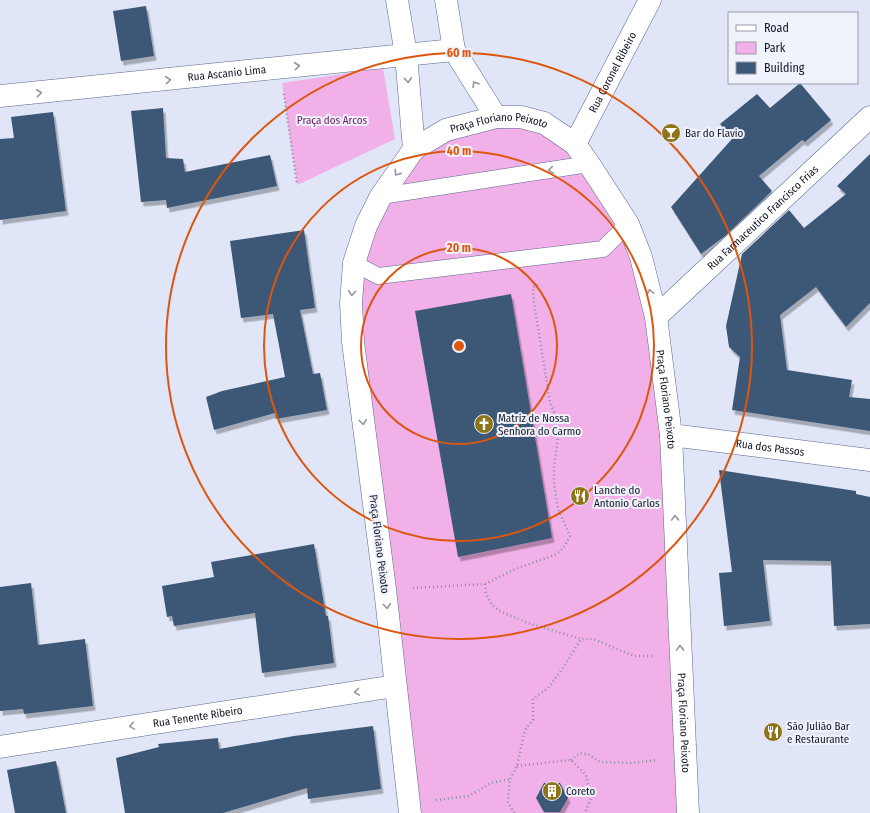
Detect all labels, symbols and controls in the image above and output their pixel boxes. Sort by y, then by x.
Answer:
legend [728,12,858,84]
text: Road [764,21,789,35]
street label: Rua Coronel Ribeiro [586,29,639,115]
text: Park [764,41,786,55]
text: 60 m [447,46,471,60]
text: Building [764,61,805,75]
one-way arrow [294,62,301,71]
street label: Rua Ascanio Lima [187,63,267,83]
one-way arrow [165,75,171,84]
one-way arrow [404,77,413,83]
one-way arrow [472,81,480,88]
one-way arrow [36,88,42,97]
street label: Praça Floriano Peixoto [449,111,551,135]
park label: Praça dos Arcos [297,114,367,127]
bar icon: Bar do Flavio [660,122,682,144]
place label: Bar do Flavio [685,127,744,140]
text: 40 m [447,144,471,158]
street label: Rua Farmaceutico Francisco Frias [704,162,821,272]
one-way arrow [548,165,554,174]
one-way arrow [394,169,402,176]
text: 20 m [446,241,471,255]
one-way arrow [646,289,655,296]
one-way arrow [347,290,356,296]
centre of rings [452,339,466,353]
street label: Praça Floriano Peixoto [654,349,678,450]
place label: Matriz de Nossa Senhora do Carmo [498,412,581,438]
church icon: Matriz de Nossa Senhora do Carmo [473,413,495,435]
one-way arrow [358,419,367,425]
street label: Rua dos Passos [735,437,806,458]
place label: Lanche do Antonio Carlos [594,484,660,510]
restaurant icon: Lanche do Antonio Carlos [569,485,591,507]
street label: Praça Floriano Peixoto [366,494,392,595]
one-way arrow [670,515,679,521]
one-way arrow [382,603,391,609]
one-way arrow [676,645,684,651]
street label: Praça Floriano Peixoto [675,673,693,773]
one-way arrow [354,687,360,696]
street label: Rua Tenente Ribeiro [152,703,244,730]
place label: São Julião Bar e Restaurante [787,720,850,746]
restaurant icon: São Julião Bar e Restaurante [762,721,784,743]
one-way arrow [129,722,135,730]
building icon: Coreto [541,780,563,802]
place label: Coreto [566,785,596,798]

